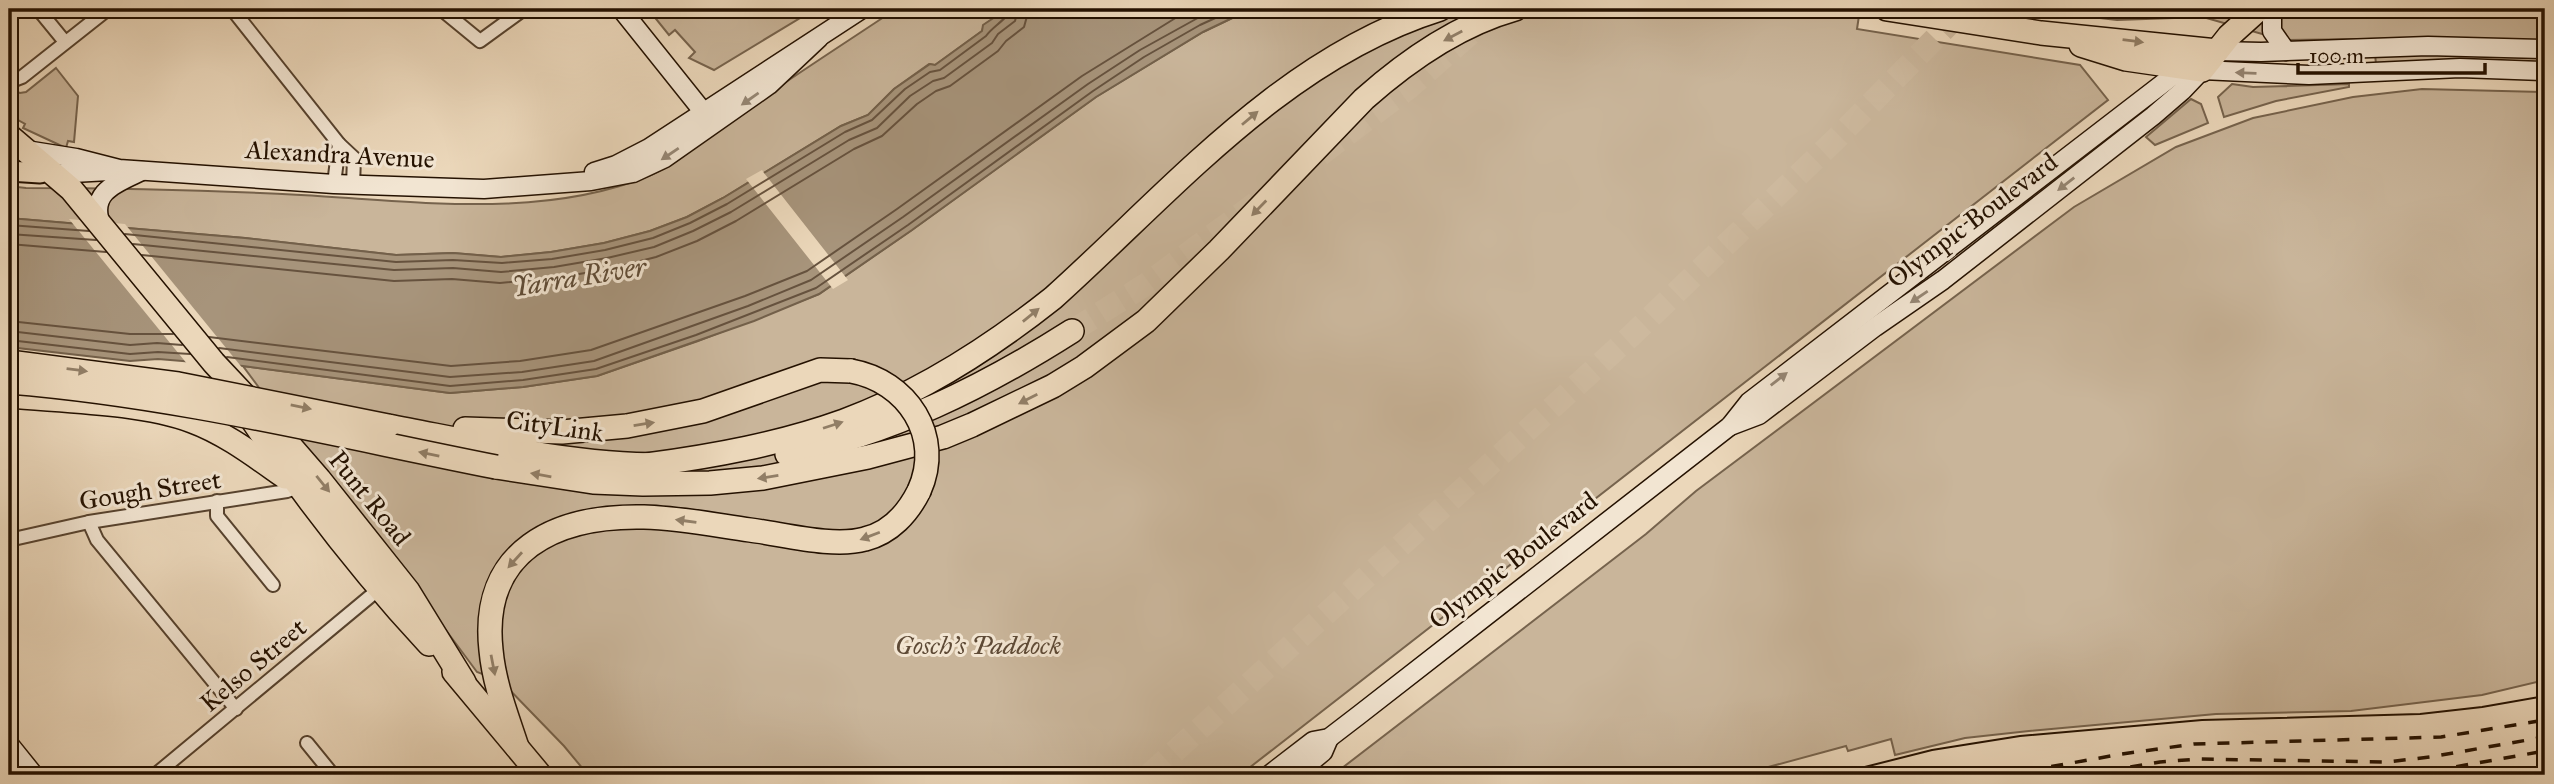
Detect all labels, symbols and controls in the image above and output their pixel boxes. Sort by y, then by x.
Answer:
one-way arrow [1443,30,1462,42]
scale bar [2298,32,2486,76]
one-way arrow [2123,36,2145,47]
text: 100 m [2309,43,2364,69]
one-way arrow [2235,67,2257,78]
one-way arrow [741,92,759,106]
one-way arrow [1241,110,1259,126]
street label: Alexandra Avenue [244,133,436,175]
street label: Olympic Boulevard [1880,145,2064,295]
one-way arrow [660,148,680,161]
one-way arrow [2058,176,2076,191]
one-way arrow [1250,200,1267,217]
water label: Yarra River [510,248,650,304]
one-way arrow [1909,290,1929,303]
one-way arrow [1022,308,1040,323]
one-way arrow [66,364,88,375]
one-way arrow [1769,371,1787,386]
one-way arrow [1018,393,1038,404]
one-way arrow [290,402,312,413]
street label: CityLink [504,403,607,449]
one-way arrow [633,418,655,429]
one-way arrow [822,419,843,430]
street label: Punt Road [322,444,418,552]
one-way arrow [418,448,440,459]
street label: Gough Street [77,463,223,517]
one-way arrow [530,470,552,481]
one-way arrow [757,471,779,482]
one-way arrow [315,475,330,492]
street label: Olympic Boulevard [1422,484,1604,636]
one-way arrow [675,515,697,526]
one-way arrow [860,531,881,542]
one-way arrow [507,551,523,568]
street label: Kelso Street [193,611,313,719]
park label: Gosch's Paddock [895,629,1062,661]
one-way arrow [488,654,499,676]

